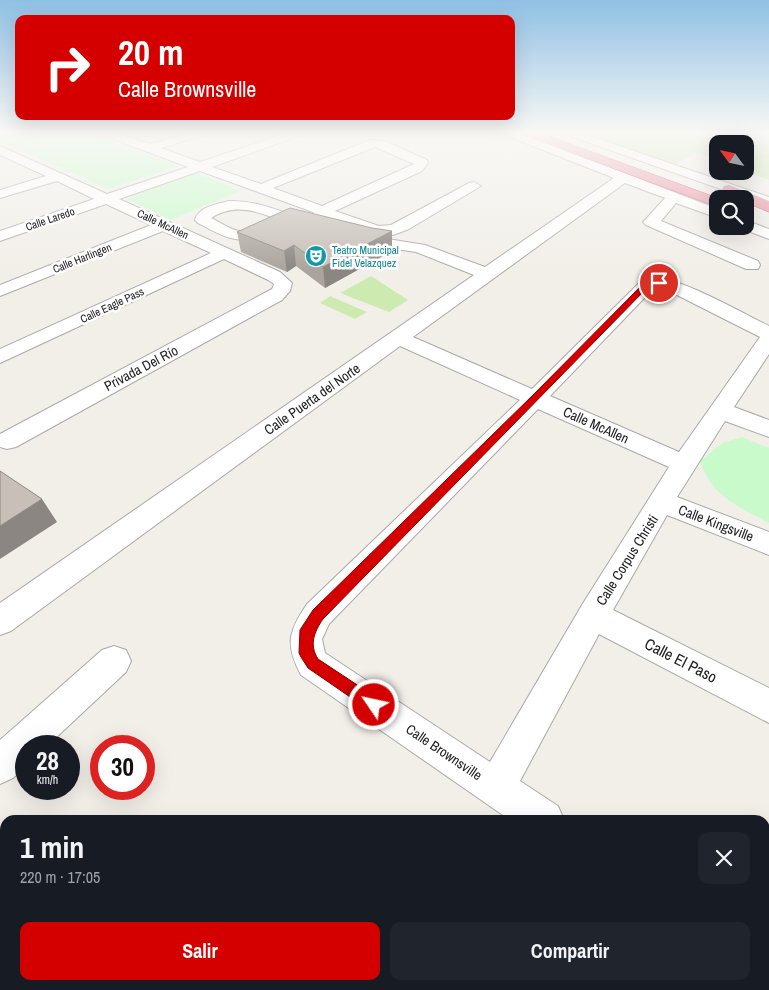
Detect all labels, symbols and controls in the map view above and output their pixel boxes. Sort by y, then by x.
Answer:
text: 20 m [118,29,183,76]
icon: right [35,35,100,100]
text: Calle Brownsville [118,74,256,104]
north arrow [709,135,754,180]
map controls [709,135,754,235]
button: search [709,190,754,235]
street label: Calle Laredo [24,204,76,234]
street label: Calle McAllen [135,206,191,242]
street label: Calle Harlingen [51,240,113,276]
place label: Teatro Municipal Fidel Velazquez [332,243,399,270]
theatre icon: Teatro Municipal Fidel Velazquez [304,244,328,268]
pin [638,262,680,304]
icon: arrive [645,269,673,297]
street label: Calle Eagle Pass [78,284,147,326]
street label: Privada Del Río [101,341,181,395]
street label: Calle Puerta del Norte [261,359,363,439]
street label: Calle McAllen [560,403,632,447]
street label: Calle Kingsville [676,500,756,546]
street label: Calle Corpus Christi [592,511,662,609]
street label: Calle El Paso [641,632,721,688]
position arrow [347,678,399,730]
street label: Calle Brownsville [402,720,486,784]
speed limit sign: 30 [90,735,155,800]
text: 28 [36,744,59,778]
text: km/h [37,772,58,788]
text: 1 min [20,827,84,867]
button: close [698,832,750,884]
text: 220 m · 17:05 [20,866,100,888]
button: Salir [20,922,380,980]
button: Compartir [390,922,750,980]

